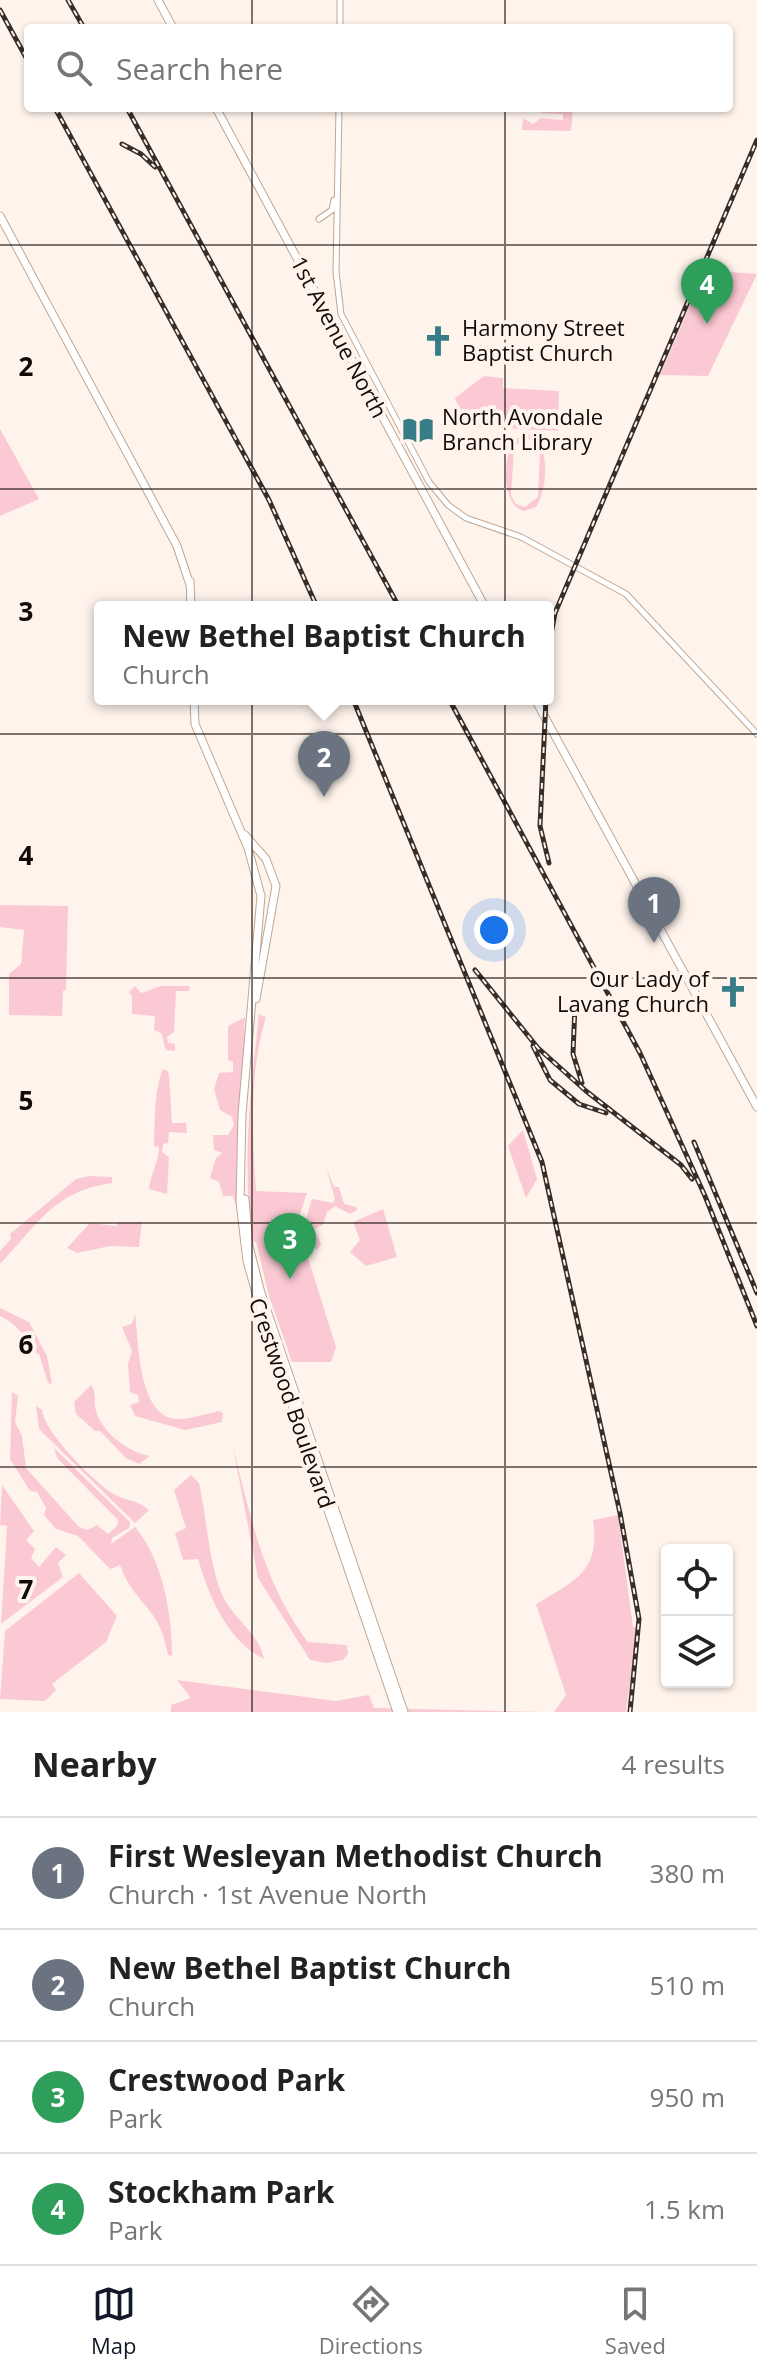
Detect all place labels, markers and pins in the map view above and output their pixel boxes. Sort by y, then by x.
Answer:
pin: 4 [681,258,733,324]
place label: Harmony Street Baptist Church [462,312,625,367]
church icon: Harmony Street Baptist Church [421,324,455,358]
place label: North Avondale Branch Library [442,401,603,456]
library icon: North Avondale Branch Library [401,413,435,447]
pin: 2 [298,731,350,797]
pin: 1 [628,877,680,943]
place label: Our Lady of Lavang Church [557,963,711,1018]
church icon: Our Lady of Lavang Church [716,975,750,1009]
pin: 3 [264,1213,316,1279]

